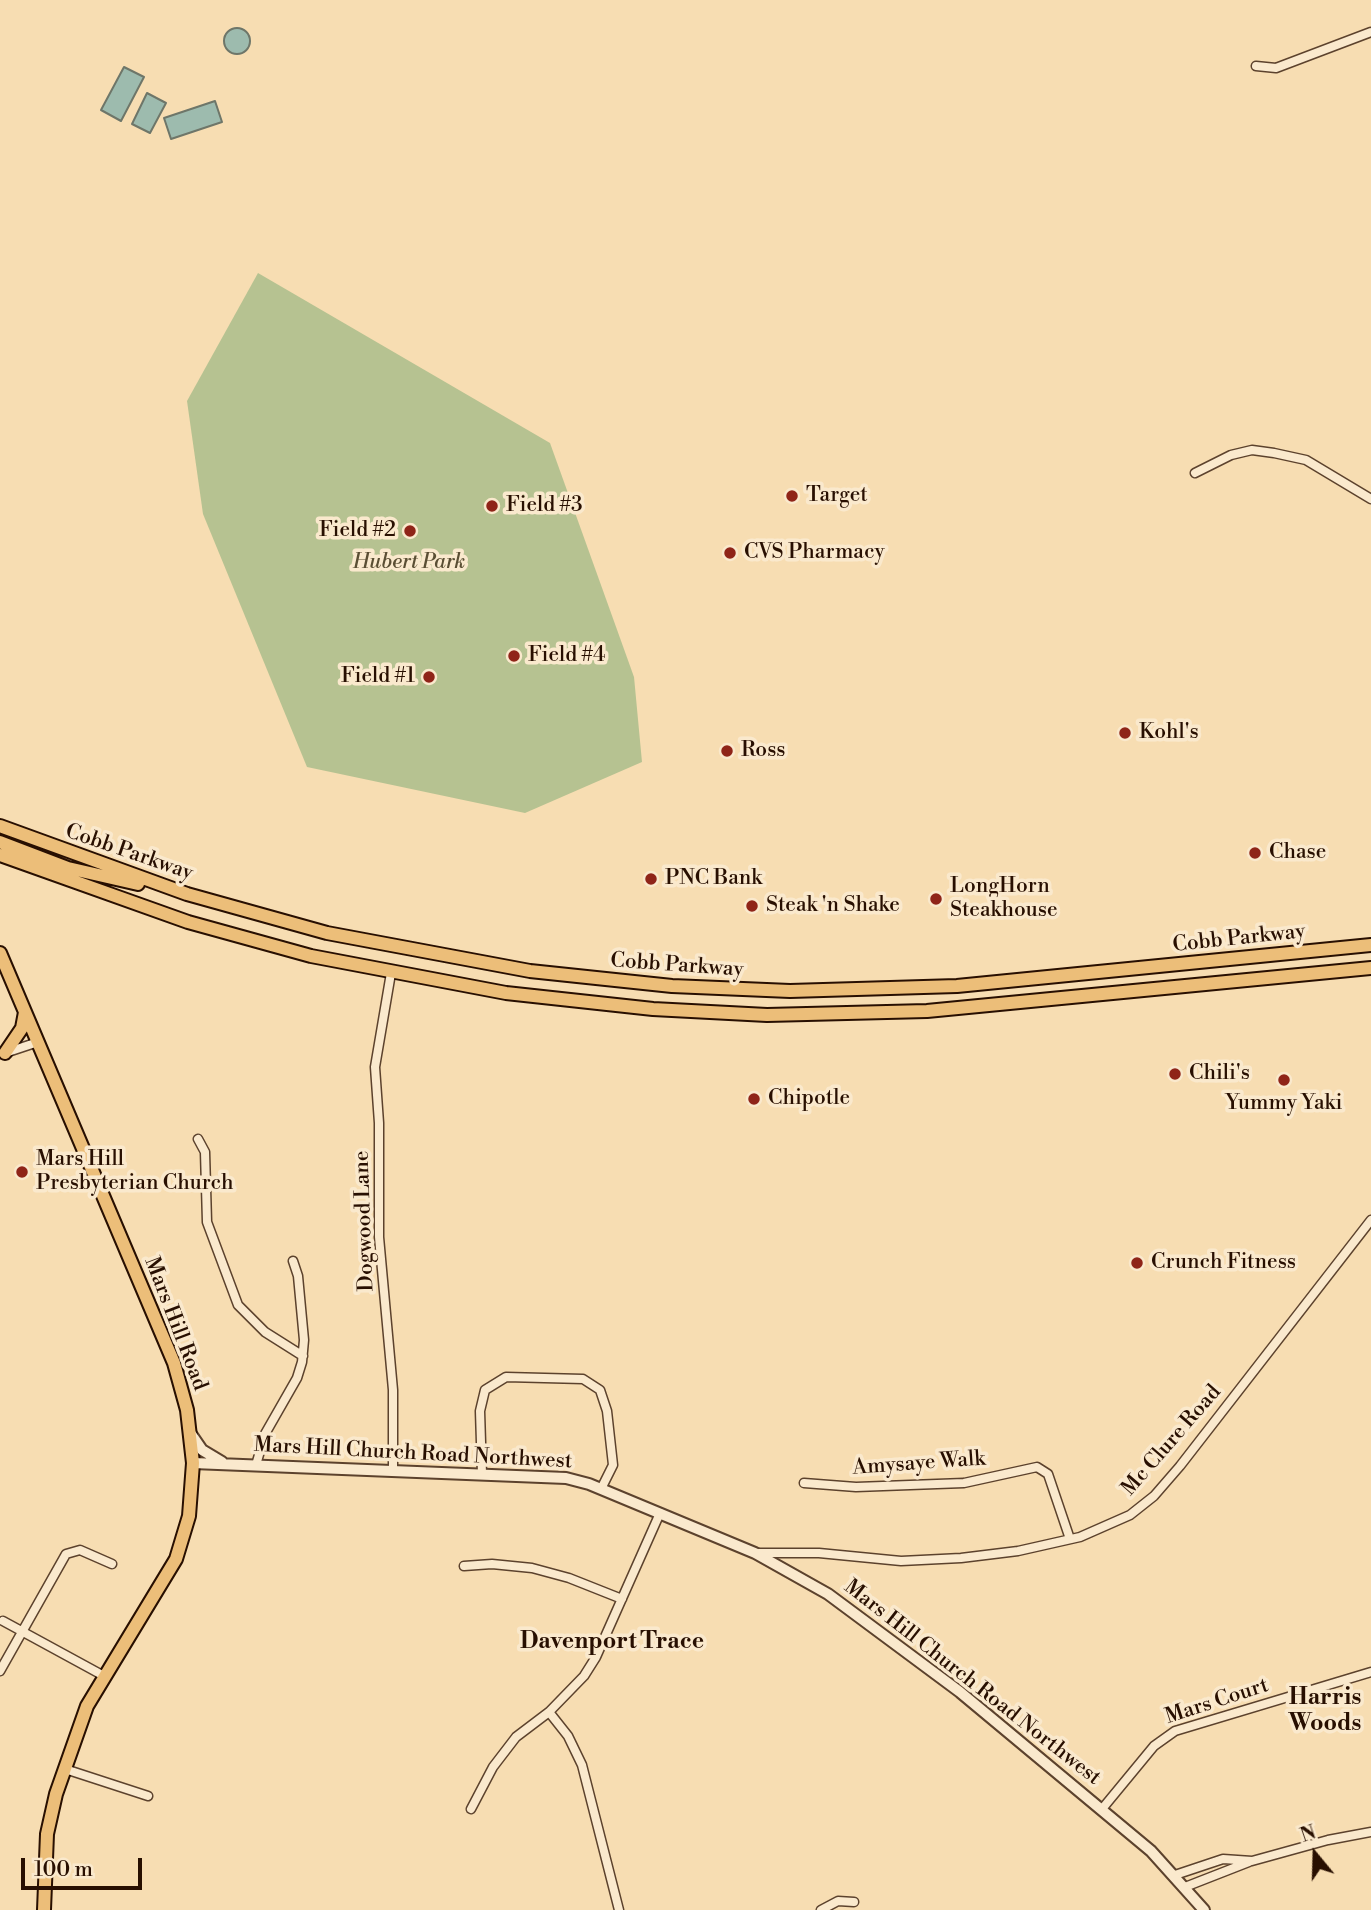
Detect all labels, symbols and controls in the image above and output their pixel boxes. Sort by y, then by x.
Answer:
place label: Target [806,483,868,509]
marker: Target [784,488,800,504]
place label: Field #3 [506,493,583,519]
marker: Field #3 [484,498,500,514]
place label: Field #2 [319,518,396,544]
marker: Field #2 [402,523,418,539]
place label: CVS Pharmacy [744,540,885,566]
marker: CVS Pharmacy [722,545,738,561]
park label: Hubert Park [353,550,465,576]
place label: Field #4 [528,643,606,669]
marker: Field #4 [506,648,522,664]
place label: Field #1 [341,664,415,690]
marker: Field #1 [421,669,437,685]
place label: Kohl's [1139,720,1199,746]
marker: Kohl's [1117,725,1133,741]
place label: Ross [741,738,786,764]
marker: Ross [719,743,735,759]
street label: Cobb Parkway [62,819,196,887]
place label: Chase [1269,840,1326,866]
marker: Chase [1247,845,1263,861]
place label: PNC Bank [665,866,762,892]
marker: PNC Bank [643,871,659,887]
place label: LongHorn Steakhouse [950,874,1058,924]
marker: LongHorn Steakhouse [928,891,944,907]
place label: Steak 'n Shake [766,893,900,919]
marker: Steak 'n Shake [744,898,760,914]
street label: Cobb Parkway [1171,919,1307,959]
street label: Cobb Parkway [610,949,744,983]
place label: Chili's [1189,1061,1250,1087]
marker: Chili's [1167,1066,1183,1082]
marker: Yummy Yaki [1276,1072,1292,1088]
place label: Chipotle [768,1086,850,1112]
marker: Chipotle [746,1091,762,1107]
place label: Yummy Yaki [1226,1091,1342,1117]
place label: Mars Hill Presbyterian Church [36,1147,233,1197]
street label: Dogwood Lane [350,1150,380,1292]
marker: Mars Hill Presbyterian Church [14,1164,30,1180]
place label: Crunch Fitness [1151,1250,1296,1276]
street label: Mars Hill Road [138,1254,212,1394]
marker: Crunch Fitness [1129,1255,1145,1271]
street label: Mc Clure Road [1117,1380,1227,1502]
street label: Mars Hill Church Road Northwest [253,1433,573,1475]
street label: Amysaye Walk [852,1447,986,1481]
street label: Mars Hill Church Road Northwest [839,1575,1105,1791]
district label: Davenport Trace [520,1628,704,1656]
street label: Mars Court [1162,1673,1272,1731]
district label: Harris Woods [1289,1684,1361,1738]
north arrow [1280,1819,1350,1889]
text: N [1297,1820,1319,1848]
scale bar [24,1843,145,1887]
text: 100 m [34,1857,93,1883]

